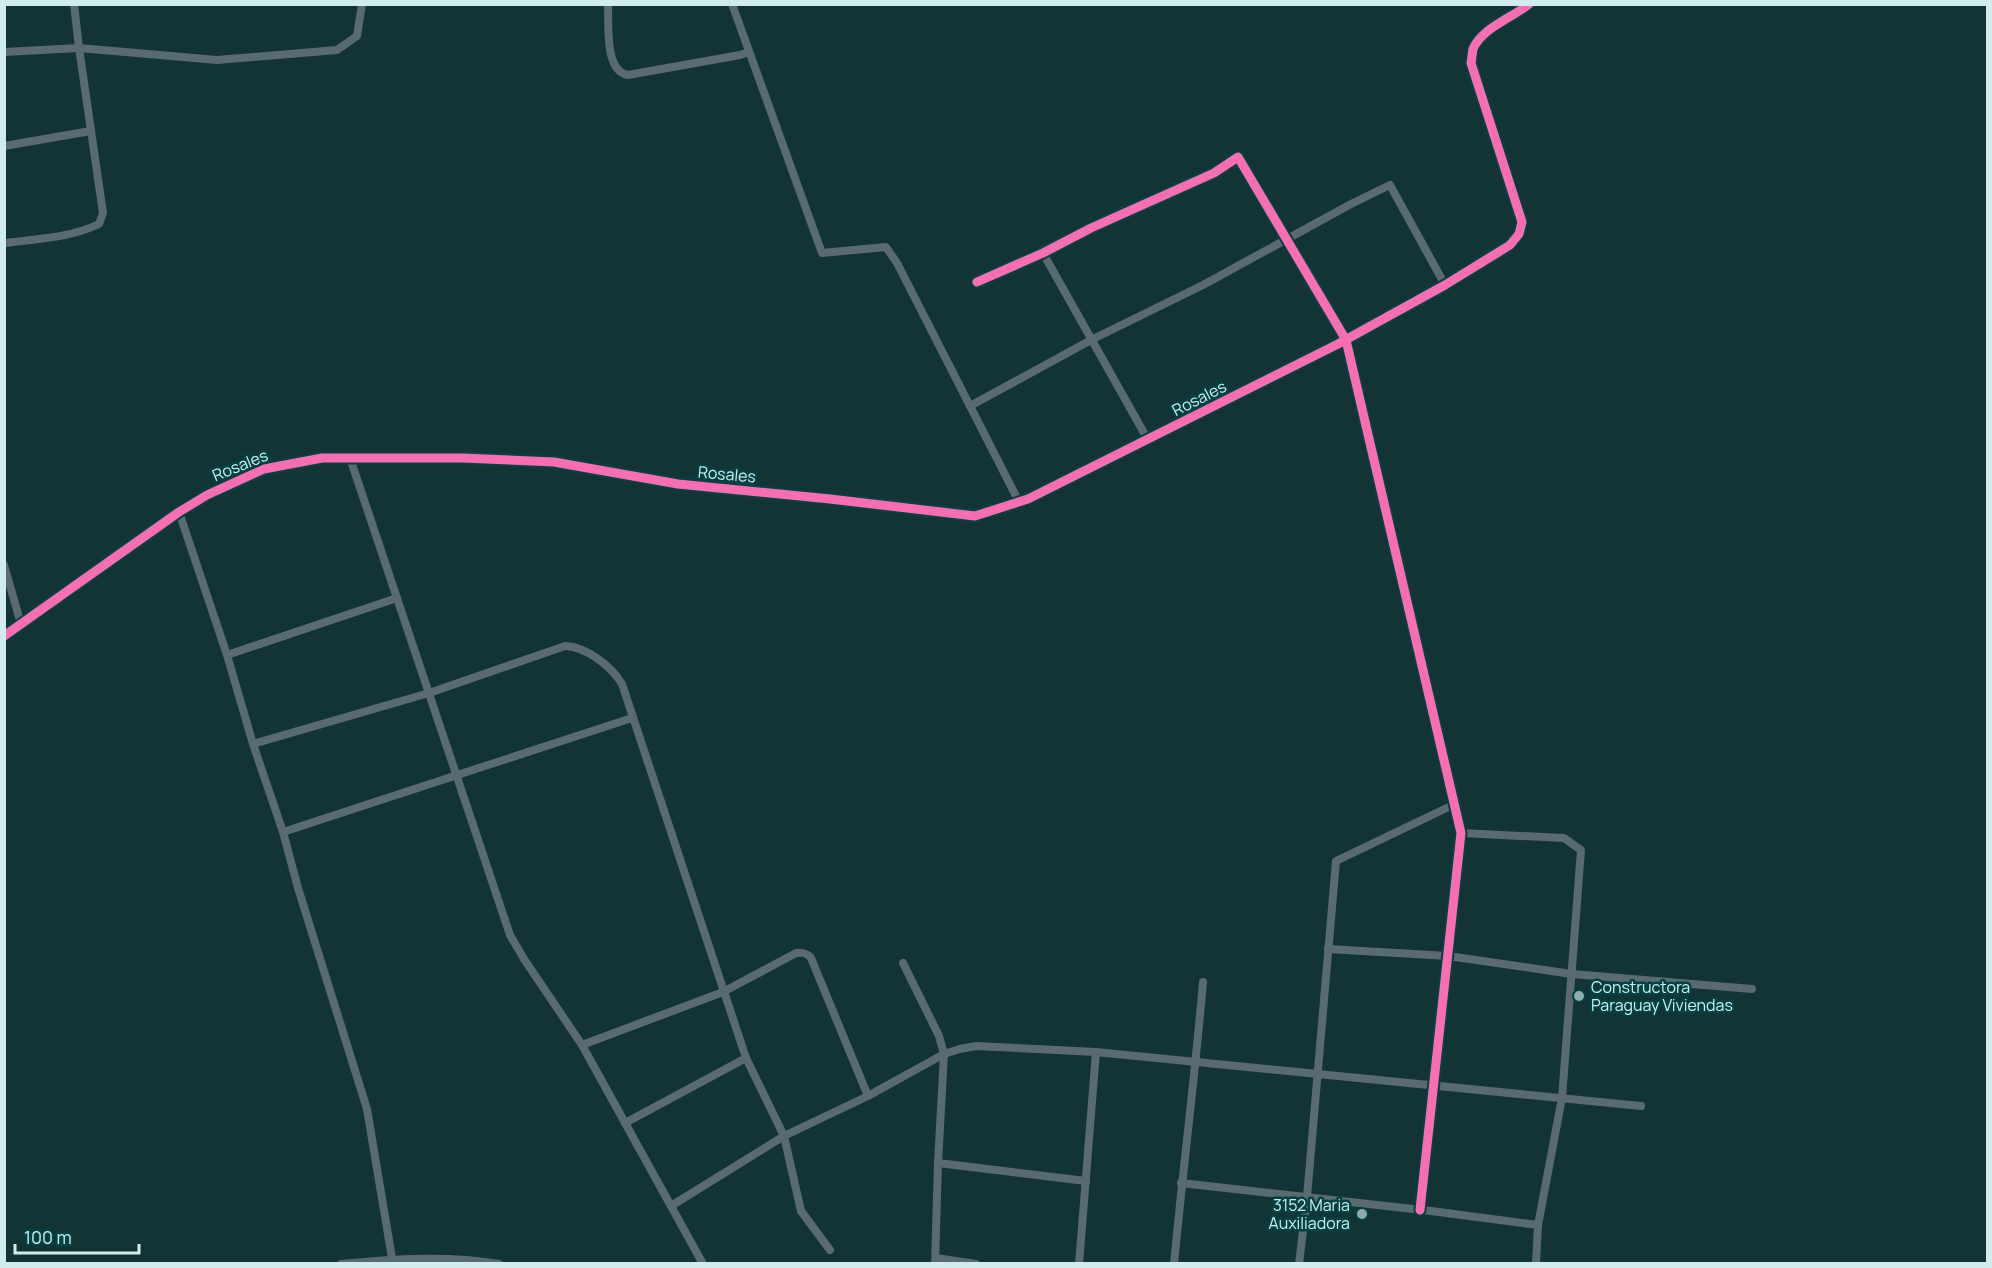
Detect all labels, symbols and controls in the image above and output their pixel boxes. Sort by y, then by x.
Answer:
street label: Rosales [1168,375,1230,421]
street label: Rosales [209,444,271,486]
street label: Rosales [697,461,757,487]
place label: Constructora Paraguay Viviendas [1591,976,1733,1016]
marker: Constructora Paraguay Viviendas [1572,989,1586,1003]
place label: 3152 Maria Auxiliadora [1269,1194,1350,1234]
marker: 3152 Maria Auxiliadora [1355,1207,1369,1221]
scale bar [15,1217,140,1255]
text: 100 m [24,1225,72,1249]

